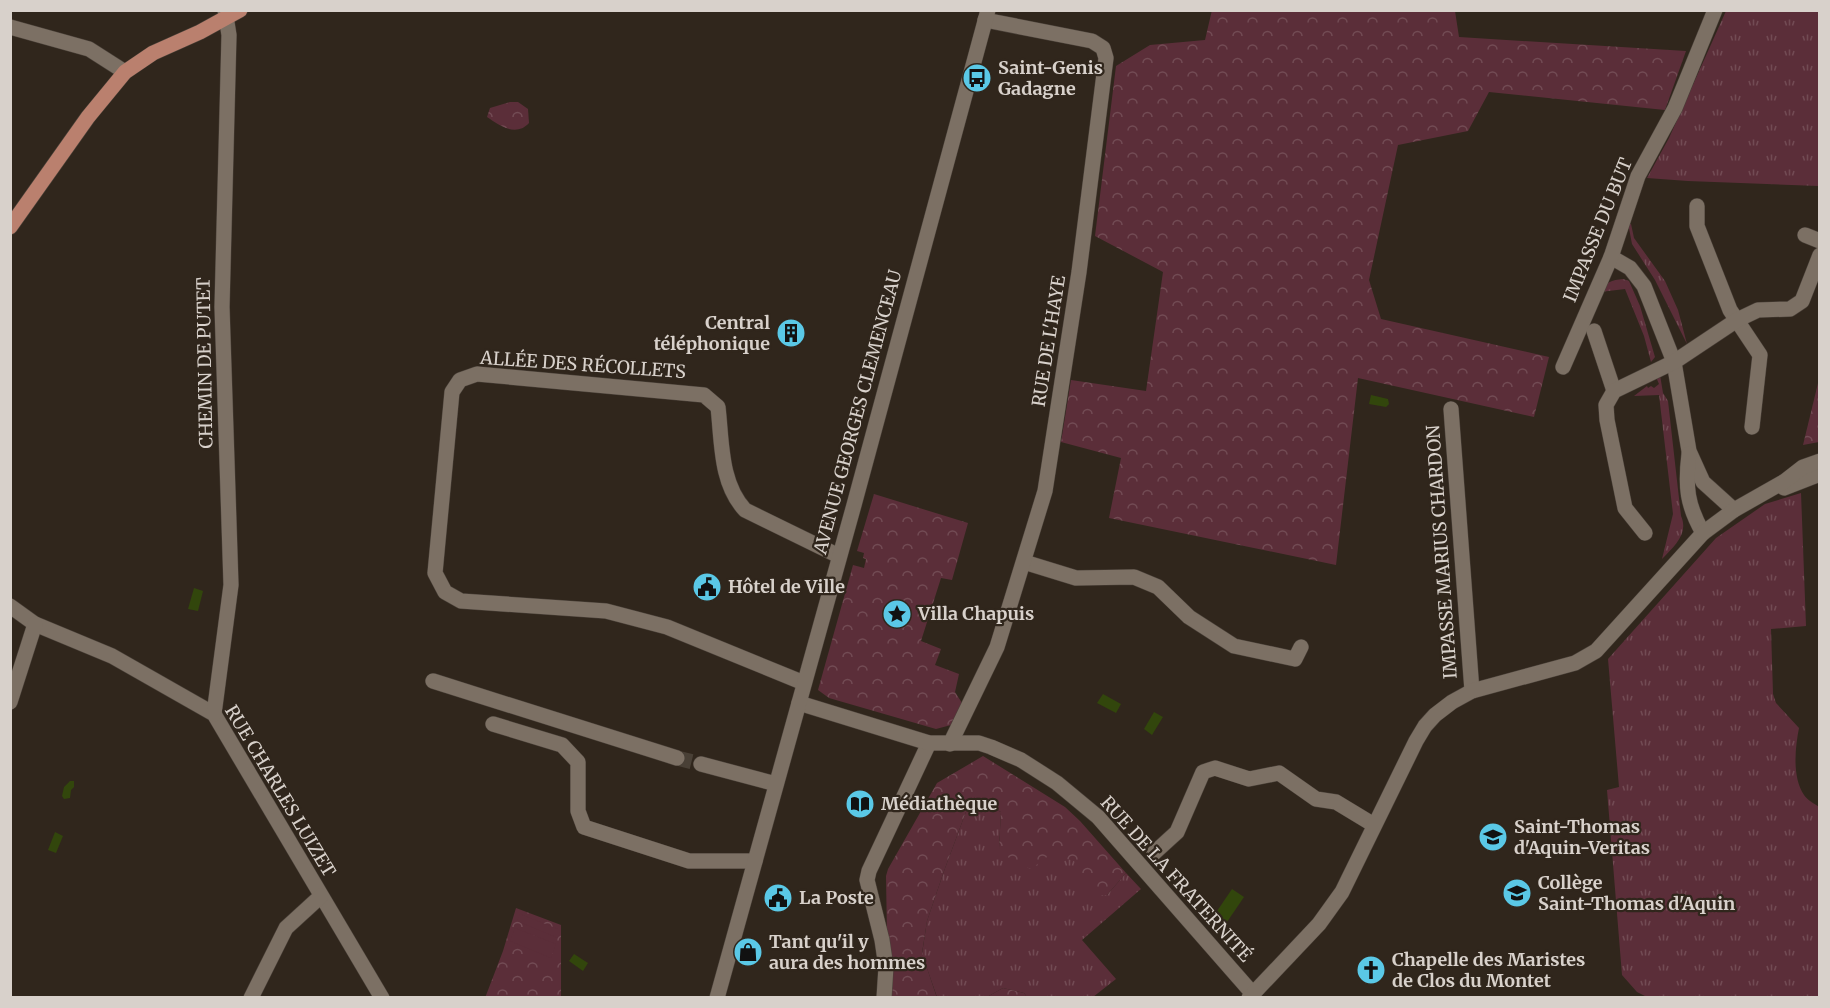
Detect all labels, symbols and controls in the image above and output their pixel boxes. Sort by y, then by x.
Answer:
place label: Saint-Genis Gadagne [998,56,1103,100]
bus stop icon: Saint-Genis Gadagne [961,62,993,94]
street label: IMPASSE DU BUT [1558,154,1637,305]
street label: AVENUE GEORGES CLEMENCEAU [808,267,907,558]
street label: RUE DE L'HAYE [1027,273,1070,408]
street label: CHEMIN DE PUTET [191,277,217,449]
place label: Central téléphonique [654,311,770,355]
building icon: Central téléphonique [775,317,807,349]
street label: ALLÉE DES RÉCOLLETS [478,346,687,383]
street label: IMPASSE MARIUS CHARDON [1421,424,1462,680]
public building icon: Hôtel de Ville [691,571,723,603]
place label: Hôtel de Ville [728,575,845,598]
place icon: Villa Chapuis [881,598,913,630]
place label: Villa Chapuis [917,602,1034,625]
street label: RUE CHARLES LUIZET [220,701,341,881]
library icon: Médiathèque [844,788,876,820]
street label: RUE DE LA FRATERNITÉ [1096,791,1257,967]
place label: Médiathèque [881,792,998,815]
place label: Saint-Thomas d'Aquin-Veritas [1514,815,1650,859]
school or university icon: Saint-Thomas d'Aquin-Veritas [1477,821,1509,853]
place label: Collège Saint-Thomas d'Aquin [1538,871,1735,915]
school or university icon: Collège Saint-Thomas d'Aquin [1501,877,1533,909]
public building icon: La Poste [762,882,794,914]
place label: La Poste [799,886,874,909]
place label: Tant qu'il y aura des hommes [769,930,925,974]
shop icon: Tant qu'il y aura des hommes [732,936,764,968]
place label: Chapelle des Maristes de Clos du Montet [1392,948,1585,992]
church icon: Chapelle des Maristes de Clos du Montet [1355,954,1387,986]

